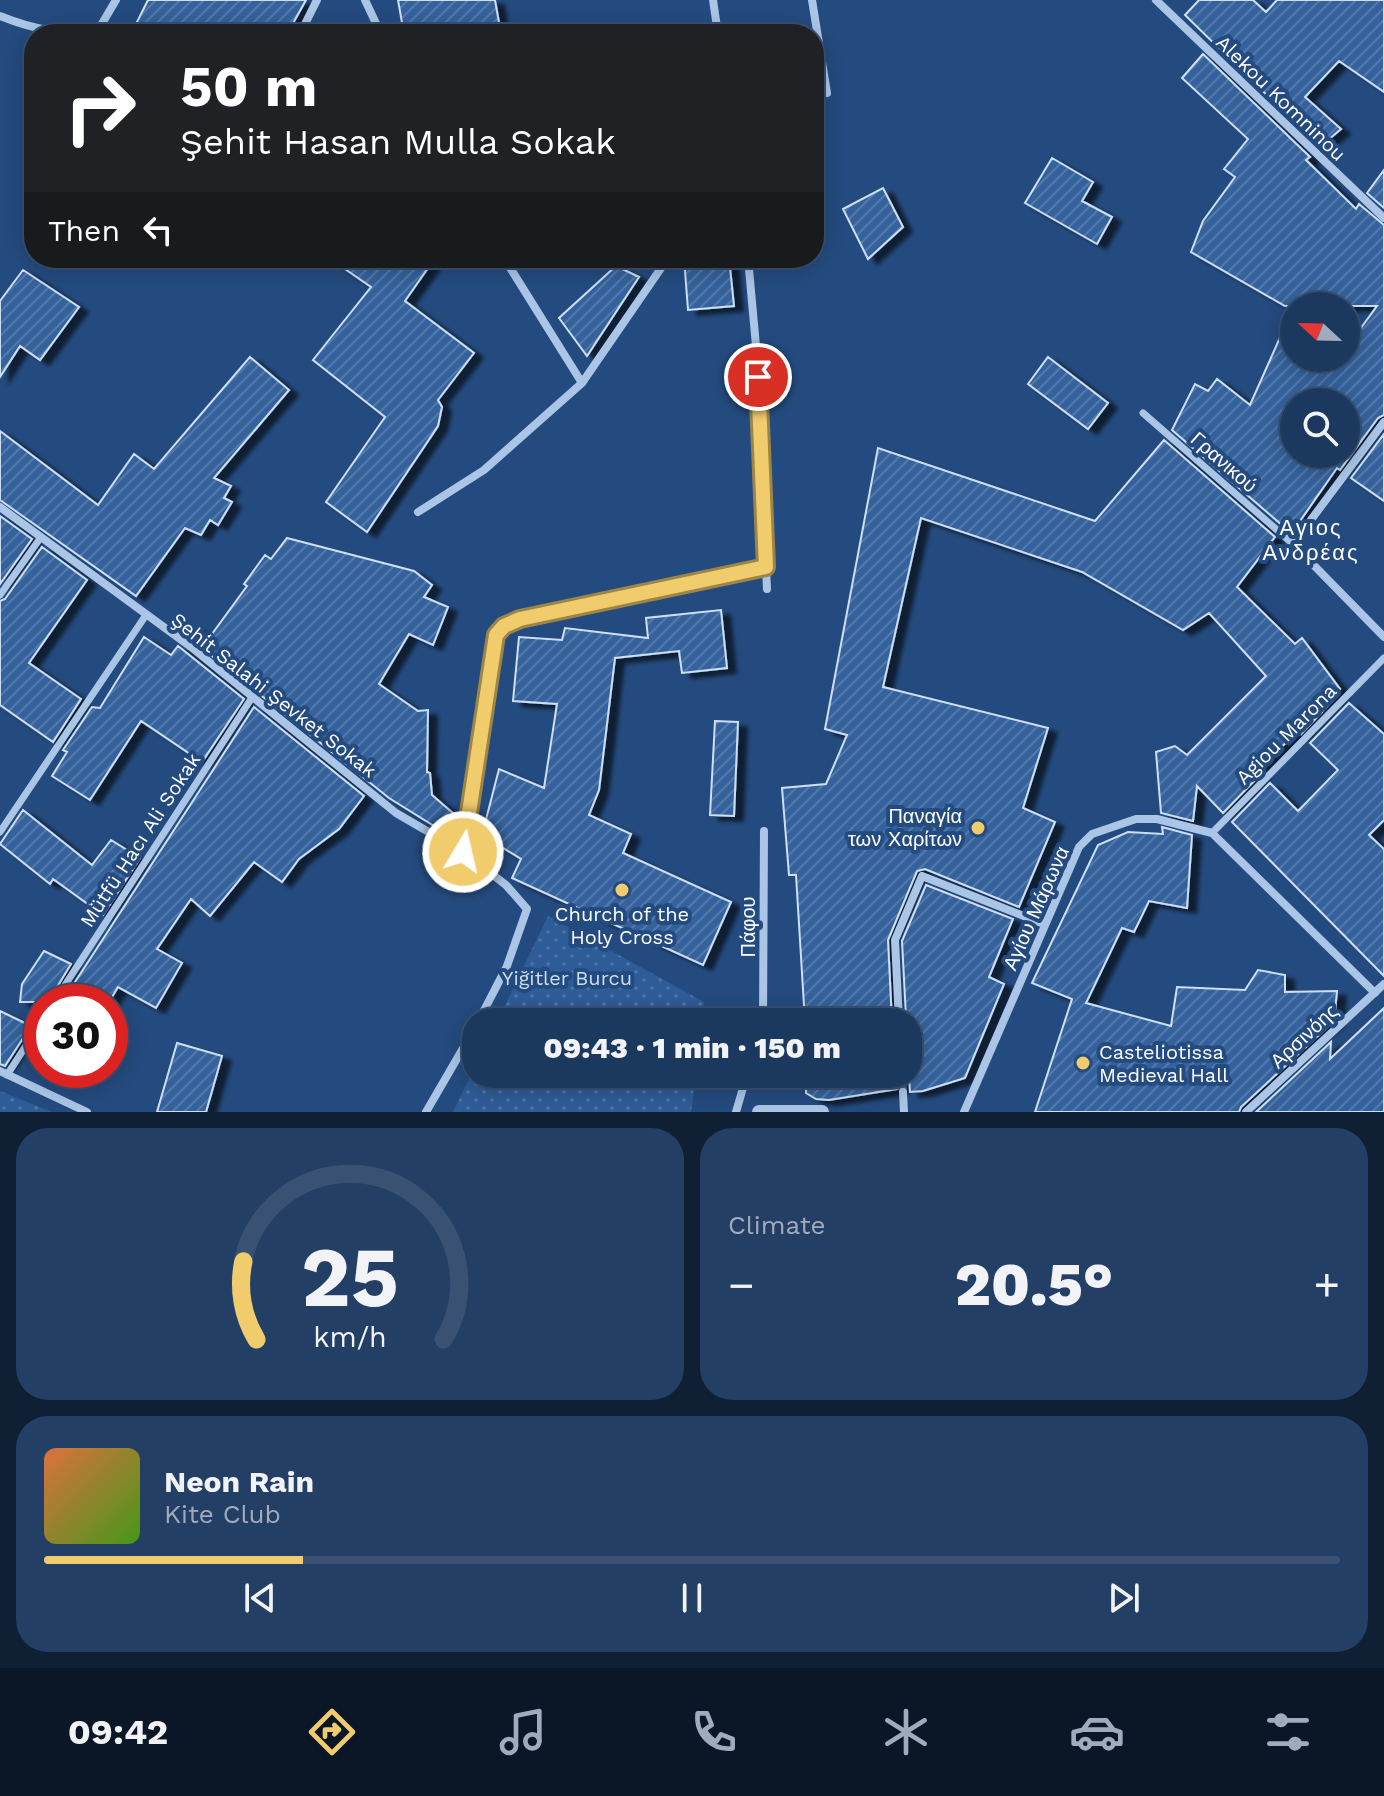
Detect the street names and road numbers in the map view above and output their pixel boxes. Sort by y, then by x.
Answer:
street label: Alekou Komninou [1211,30,1351,166]
street label: Γρανικού [1186,427,1262,497]
street label: Şehit Salahi Şevket Sokak [167,607,381,783]
street label: Agiou Marona [1231,679,1341,789]
street label: Mütfü Hacı Ali Sokak [75,748,205,932]
street label: Αγίου Μάρωνα [998,842,1074,974]
street label: Πάφου [736,896,760,958]
street label: Αρσινόης [1265,999,1343,1073]

